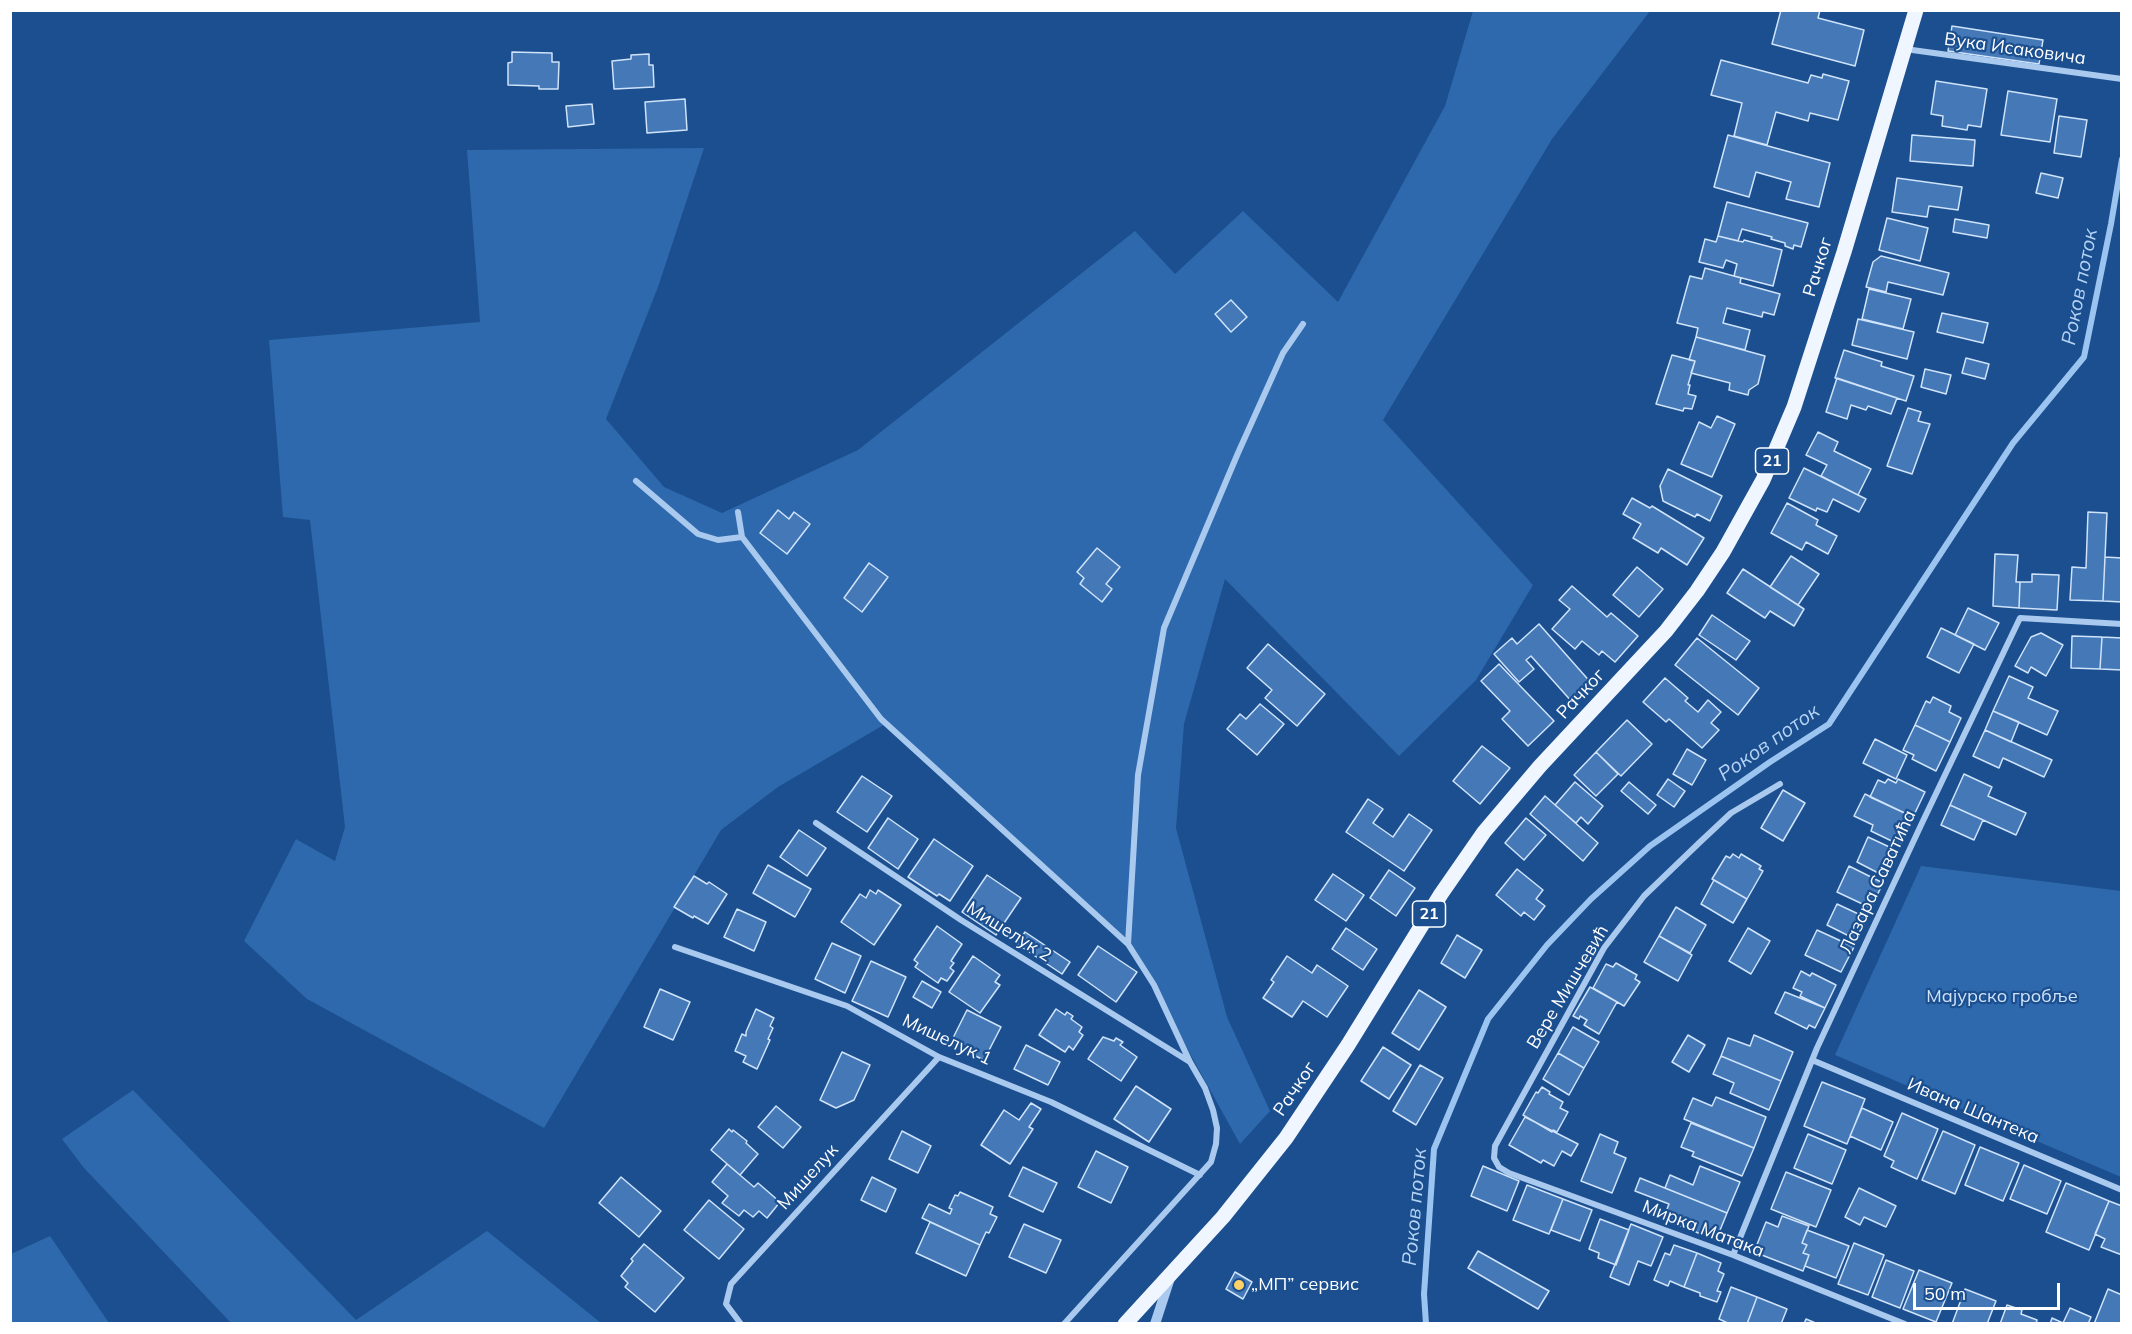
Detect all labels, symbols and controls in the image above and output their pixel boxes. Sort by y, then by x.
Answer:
street label: Вука Исаковича [1943,28,2087,70]
water label: Роков поток [2057,227,2103,347]
street label: Рачког [1799,235,1837,299]
road number: 21 [1756,448,1788,474]
street label: Рачког [1552,664,1610,724]
water label: Роков поток [1714,699,1824,787]
street label: Лазара Саватића [1835,807,1921,957]
street label: Мишелук 2 [962,897,1056,967]
road number: 21 [1412,901,1446,927]
street label: Вере Мишчевић [1523,921,1613,1053]
park label: Мајурско гробље [1926,986,2078,1008]
street label: Мишелук 1 [899,1010,995,1070]
street label: Рачког [1269,1058,1321,1120]
street label: Ивана Шантека [1904,1074,2042,1148]
street label: Мишелук [773,1140,843,1214]
water label: Роков поток [1398,1147,1432,1267]
street label: Мирка Матака [1639,1196,1767,1262]
scale bar [1916,1271,2063,1309]
place label: „МП” сервис [1251,1274,1359,1296]
marker: „МП” сервис [1232,1278,1246,1292]
text: 50 m [1924,1282,1966,1305]

